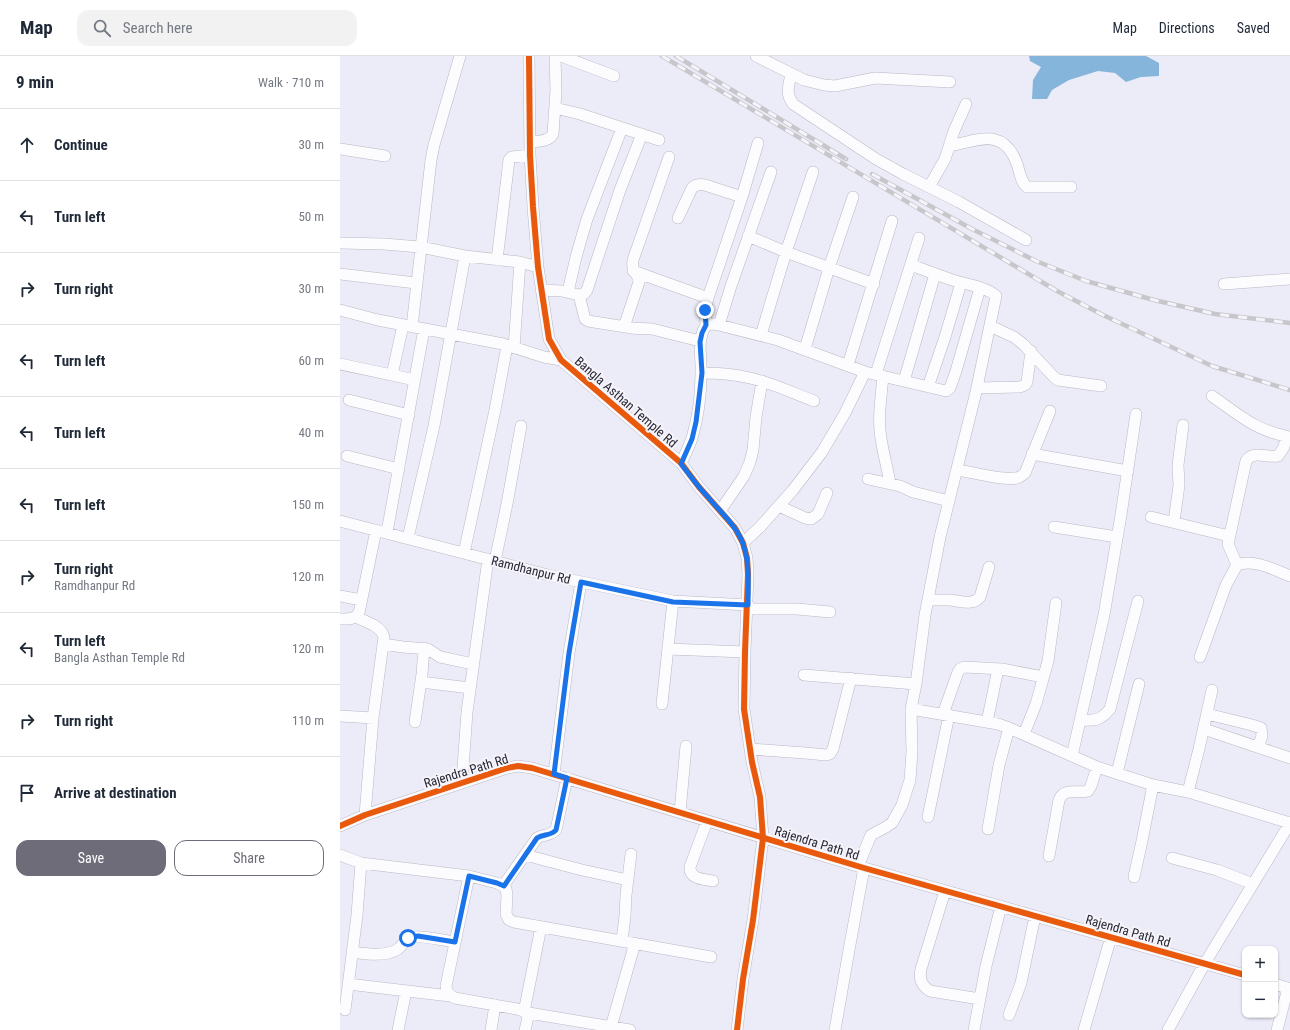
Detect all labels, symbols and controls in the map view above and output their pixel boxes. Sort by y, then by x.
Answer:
search box [77,10,357,46]
text: Map [20,16,53,39]
icon: search [91,17,113,39]
text: Search here [123,19,193,37]
text: Map [1113,20,1137,36]
text: Directions [1159,20,1215,36]
text: Saved [1237,20,1270,36]
text: 9 min [16,72,54,92]
text: Walk · 710 m [258,75,324,90]
icon: ahead [16,134,38,156]
text: Continue [54,136,108,154]
text: 30 m [298,137,324,152]
icon: left [16,206,38,228]
text: Turn left [54,208,105,226]
text: 50 m [298,209,324,224]
icon: right [16,278,38,300]
text: Turn right [54,280,113,298]
text: 30 m [298,281,324,296]
route end [696,301,714,319]
icon: left [16,350,38,372]
text: Turn left [54,352,105,370]
text: 60 m [298,353,324,368]
street label: Bangla Asthan Temple Rd [572,353,680,451]
icon: left [16,422,38,444]
text: Turn left [54,424,105,442]
text: 40 m [298,425,324,440]
icon: left [16,494,38,516]
text: Turn left [54,496,105,514]
text: 150 m [292,497,324,512]
street label: Ramdhanpur Rd [490,553,572,587]
text: Turn right [54,560,113,578]
icon: right [16,566,38,588]
text: 120 m [292,569,324,584]
text: Ramdhanpur Rd [54,578,135,593]
text: Turn left [54,632,105,650]
icon: left [16,638,38,660]
text: 120 m [292,641,324,656]
text: Bangla Asthan Temple Rd [54,650,185,665]
icon: right [16,710,38,732]
text: Turn right [54,712,113,730]
text: 110 m [292,713,324,728]
street label: Rajendra Path Rd [422,751,510,791]
icon: arrive [16,782,38,804]
text: Arrive at destination [54,784,177,802]
street label: Rajendra Path Rd [773,823,861,863]
button: Save [16,840,166,876]
button: Share [174,840,324,876]
street label: Rajendra Path Rd [1084,912,1172,950]
route start [399,929,417,947]
map controls [1242,946,1278,1018]
button: + [1242,946,1278,982]
button: − [1242,982,1278,1018]

